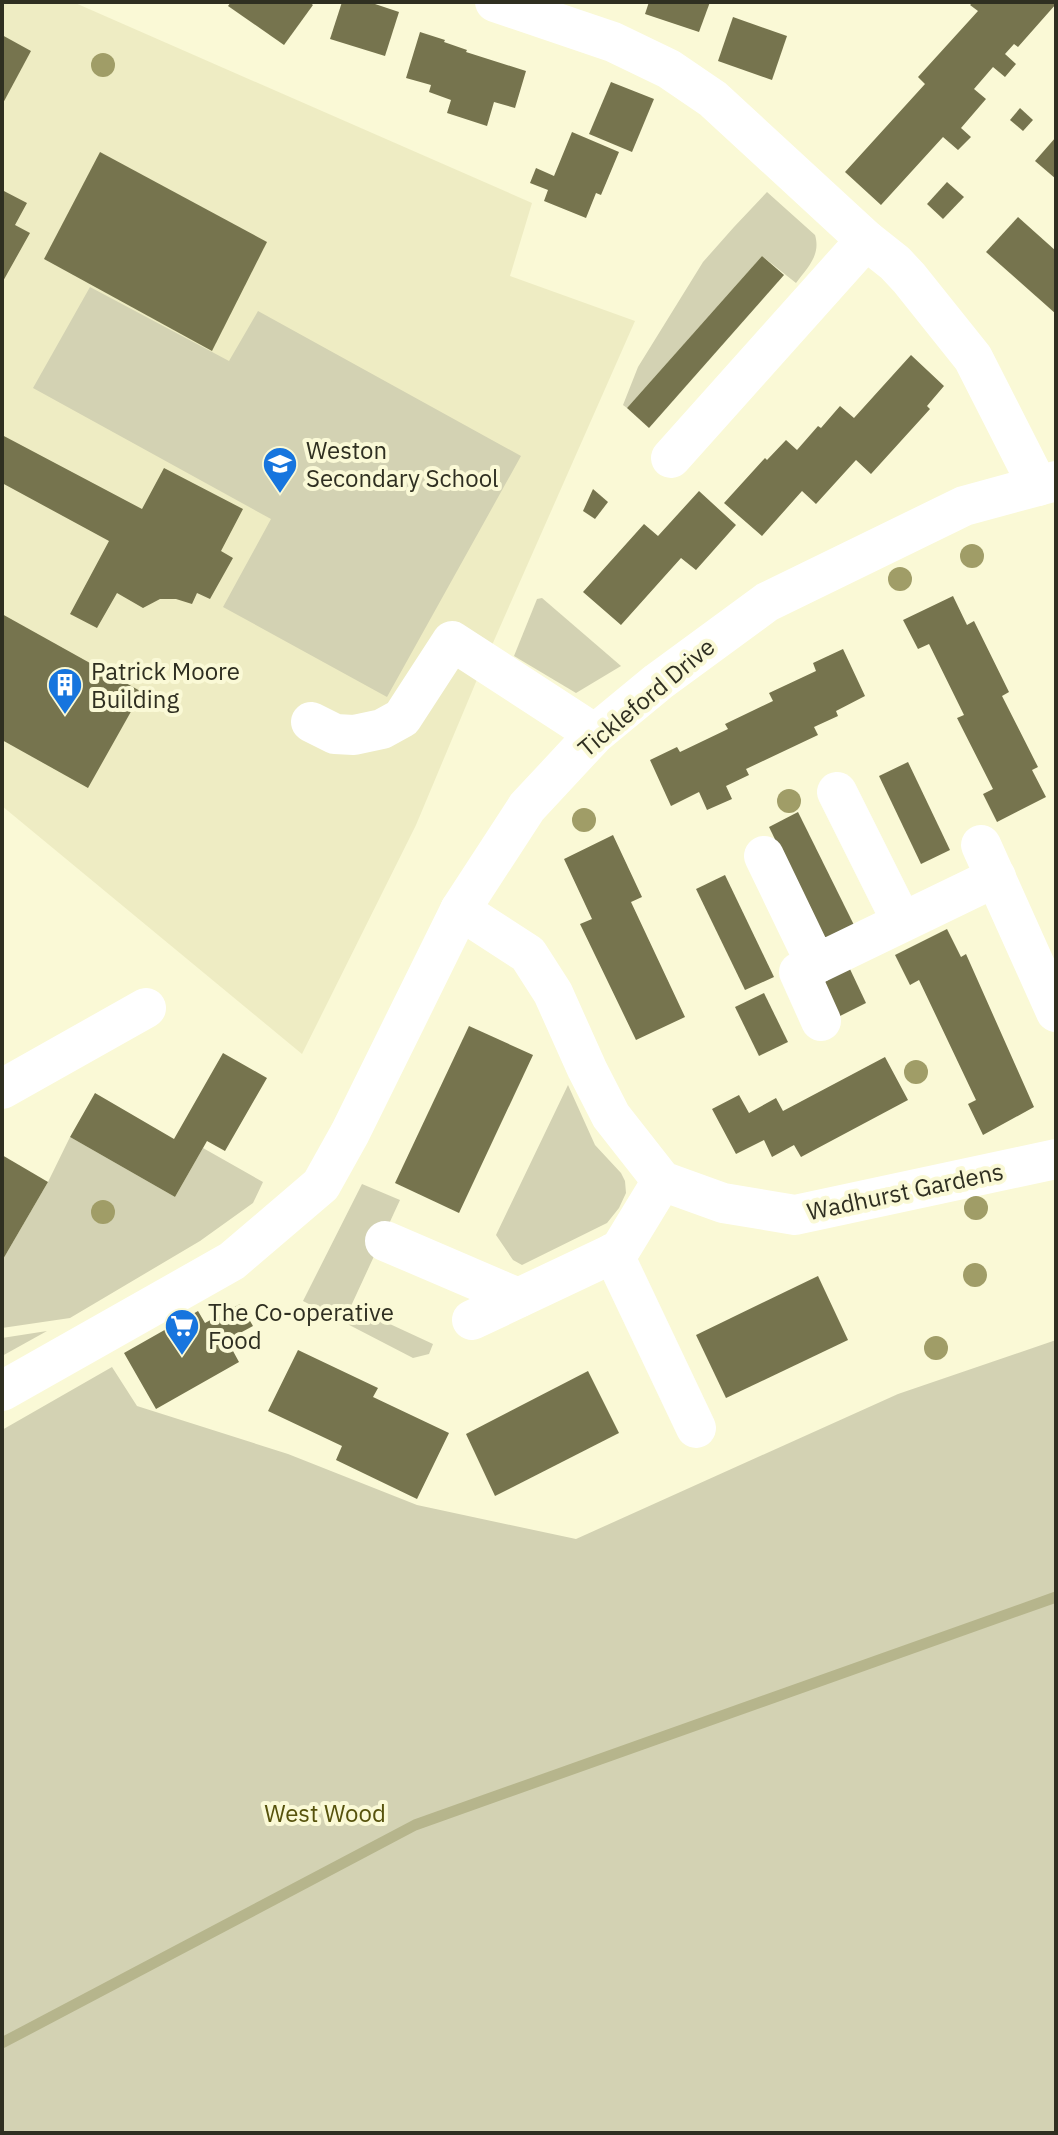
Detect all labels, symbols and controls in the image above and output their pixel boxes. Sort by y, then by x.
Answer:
place label: Weston Secondary School [306,434,499,494]
school or university icon: Weston Secondary School [261,445,299,495]
street label: Tickleford Drive [571,630,721,764]
place label: Patrick Moore Building [91,655,240,715]
building icon: Patrick Moore Building [46,666,84,716]
street label: Wadhurst Gardens [804,1155,1006,1227]
place label: The Co-operative Food [208,1296,394,1356]
supermarket icon: The Co-operative Food [163,1307,201,1357]
park label: West Wood [264,1797,386,1829]

